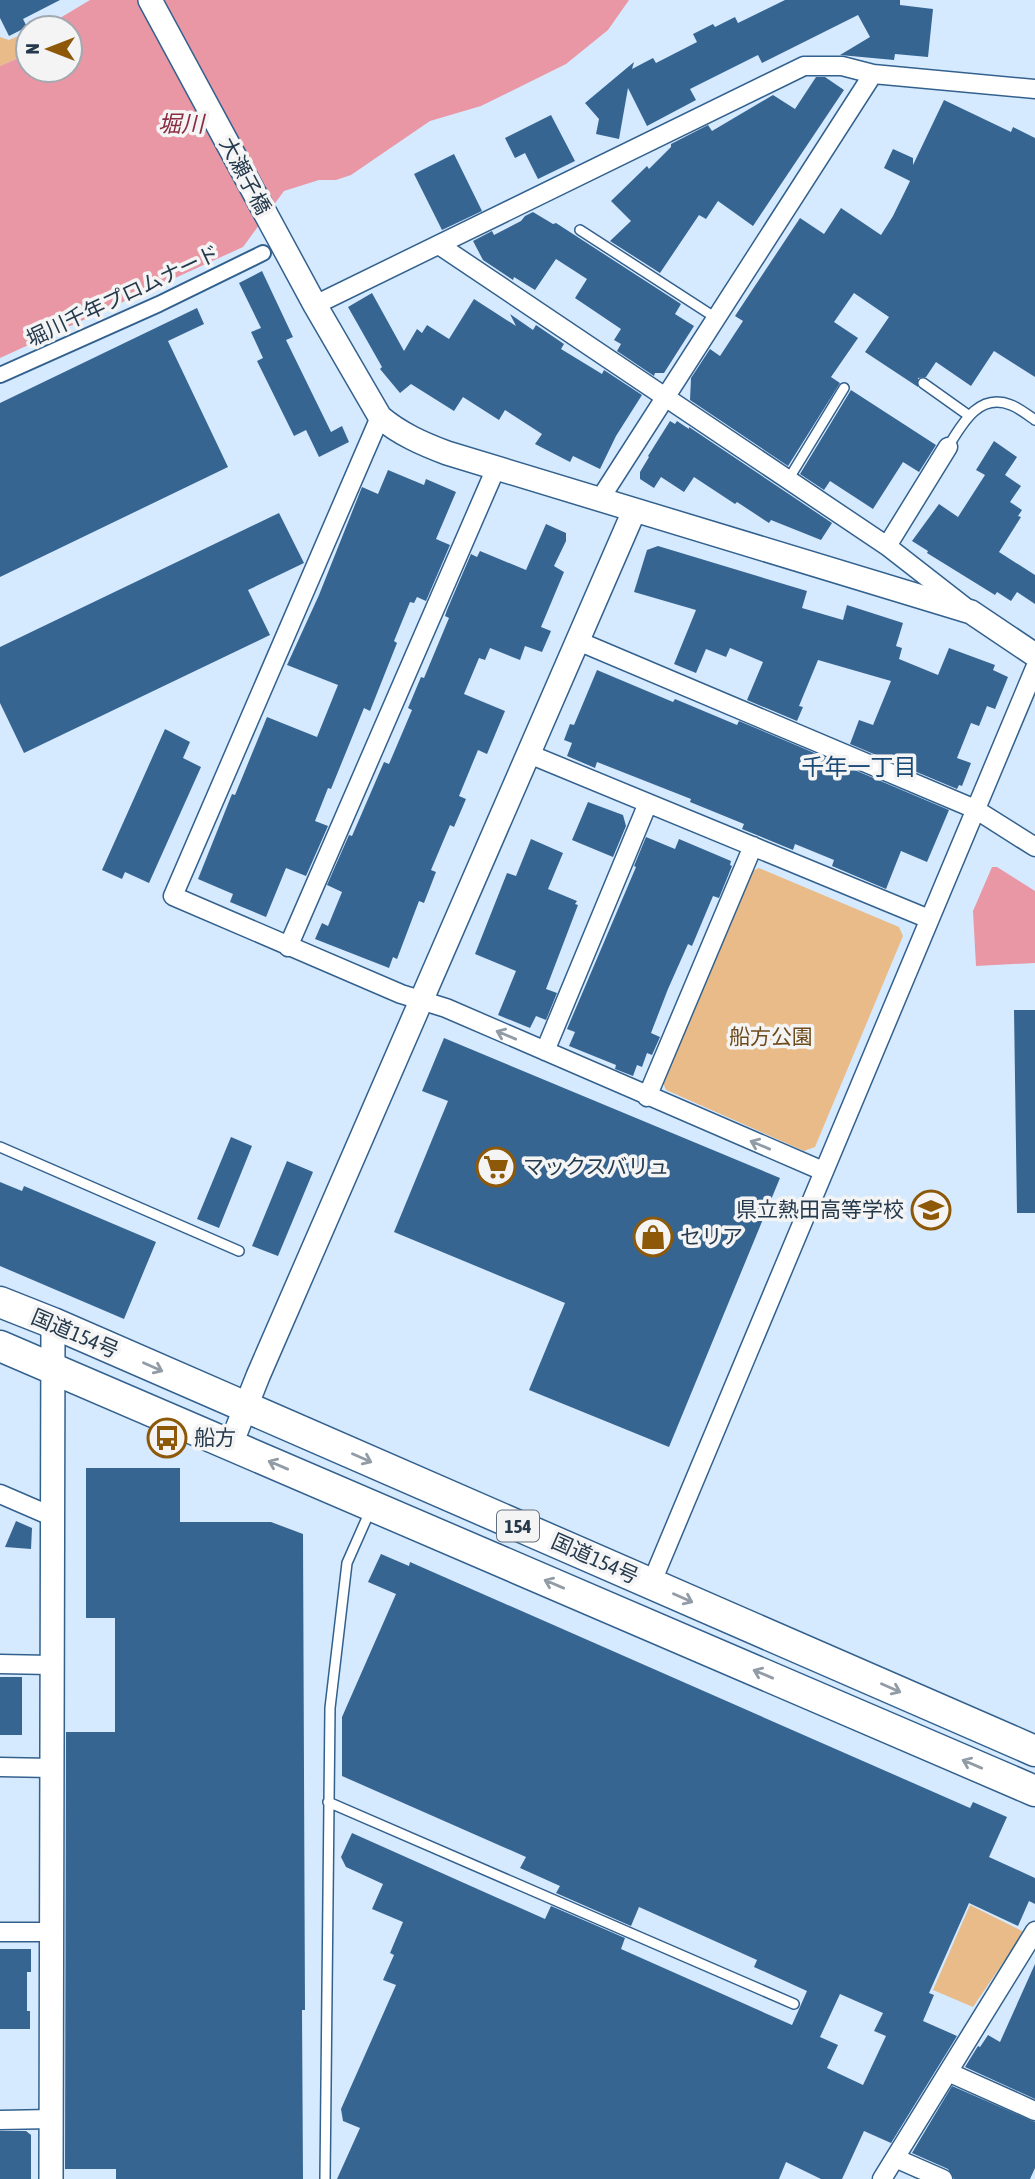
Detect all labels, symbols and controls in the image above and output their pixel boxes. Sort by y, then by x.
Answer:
north arrow [14,14,84,84]
text: N [21,43,43,55]
water label: 堀川 [158,111,207,137]
street label: 大瀬子橋 [216,133,276,218]
street label: 堀川千年プロムナード [22,240,223,350]
district label: 千年一丁目 [802,754,917,780]
park label: 船方公園 [729,1024,813,1048]
one-way arrow [496,1027,517,1040]
one-way arrow [749,1138,771,1151]
supermarket icon: マックスバリュ [475,1146,517,1188]
place label: マックスバリュ [523,1154,669,1178]
school or university icon: 県立熱田高等学校 [910,1189,952,1231]
place label: 県立熱田高等学校 [736,1197,904,1221]
shop icon: セリア [632,1216,674,1258]
place label: セリア [680,1224,743,1248]
street label: 国道154号 [28,1304,123,1362]
one-way arrow [142,1361,163,1374]
bus stop icon: 船方 [146,1417,188,1459]
place label: 船方 [194,1425,236,1449]
one-way arrow [350,1452,372,1465]
one-way arrow [268,1458,289,1471]
road number: 154 [497,1510,539,1542]
street label: 国道154号 [548,1528,643,1588]
one-way arrow [544,1577,566,1590]
one-way arrow [671,1592,693,1605]
one-way arrow [753,1667,775,1680]
one-way arrow [880,1683,901,1696]
one-way arrow [962,1757,984,1770]

